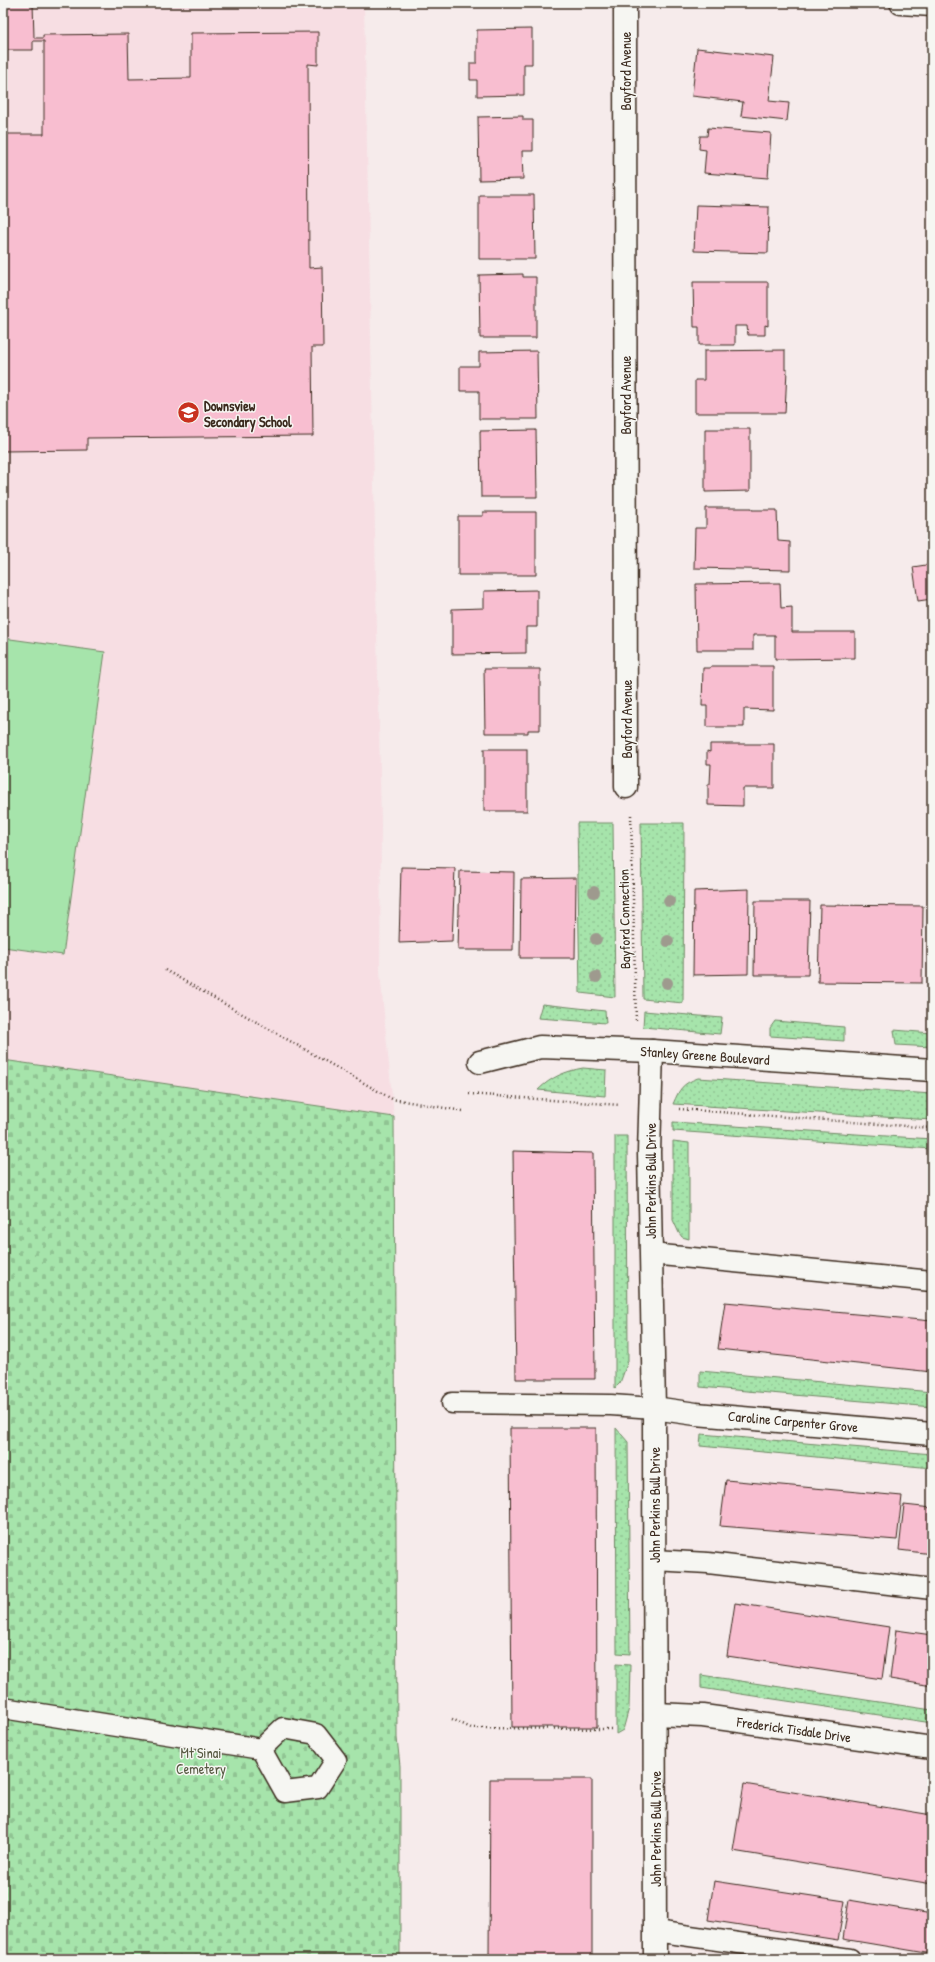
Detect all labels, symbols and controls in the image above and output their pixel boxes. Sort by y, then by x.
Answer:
street label: Bayford Avenue [616,31,636,110]
street label: Bayford Avenue [616,355,636,434]
place label: Downsview Secondary School [204,396,292,433]
school or university icon: Downsview Secondary School [175,400,201,426]
street label: Bayford Avenue [617,679,637,758]
street label: Bayford Connection [614,869,635,969]
street label: Stanley Greene Boulevard [640,1041,771,1070]
street label: John Perkins Bull Drive [641,1123,660,1239]
street label: Caroline Carpenter Grove [727,1406,859,1437]
street label: John Perkins Bull Drive [645,1447,664,1563]
street label: Frederick Tisdale Drive [735,1711,853,1746]
park label: Mt Sinai Cemetery [176,1743,226,1779]
street label: John Perkins Bull Drive [646,1771,665,1887]

